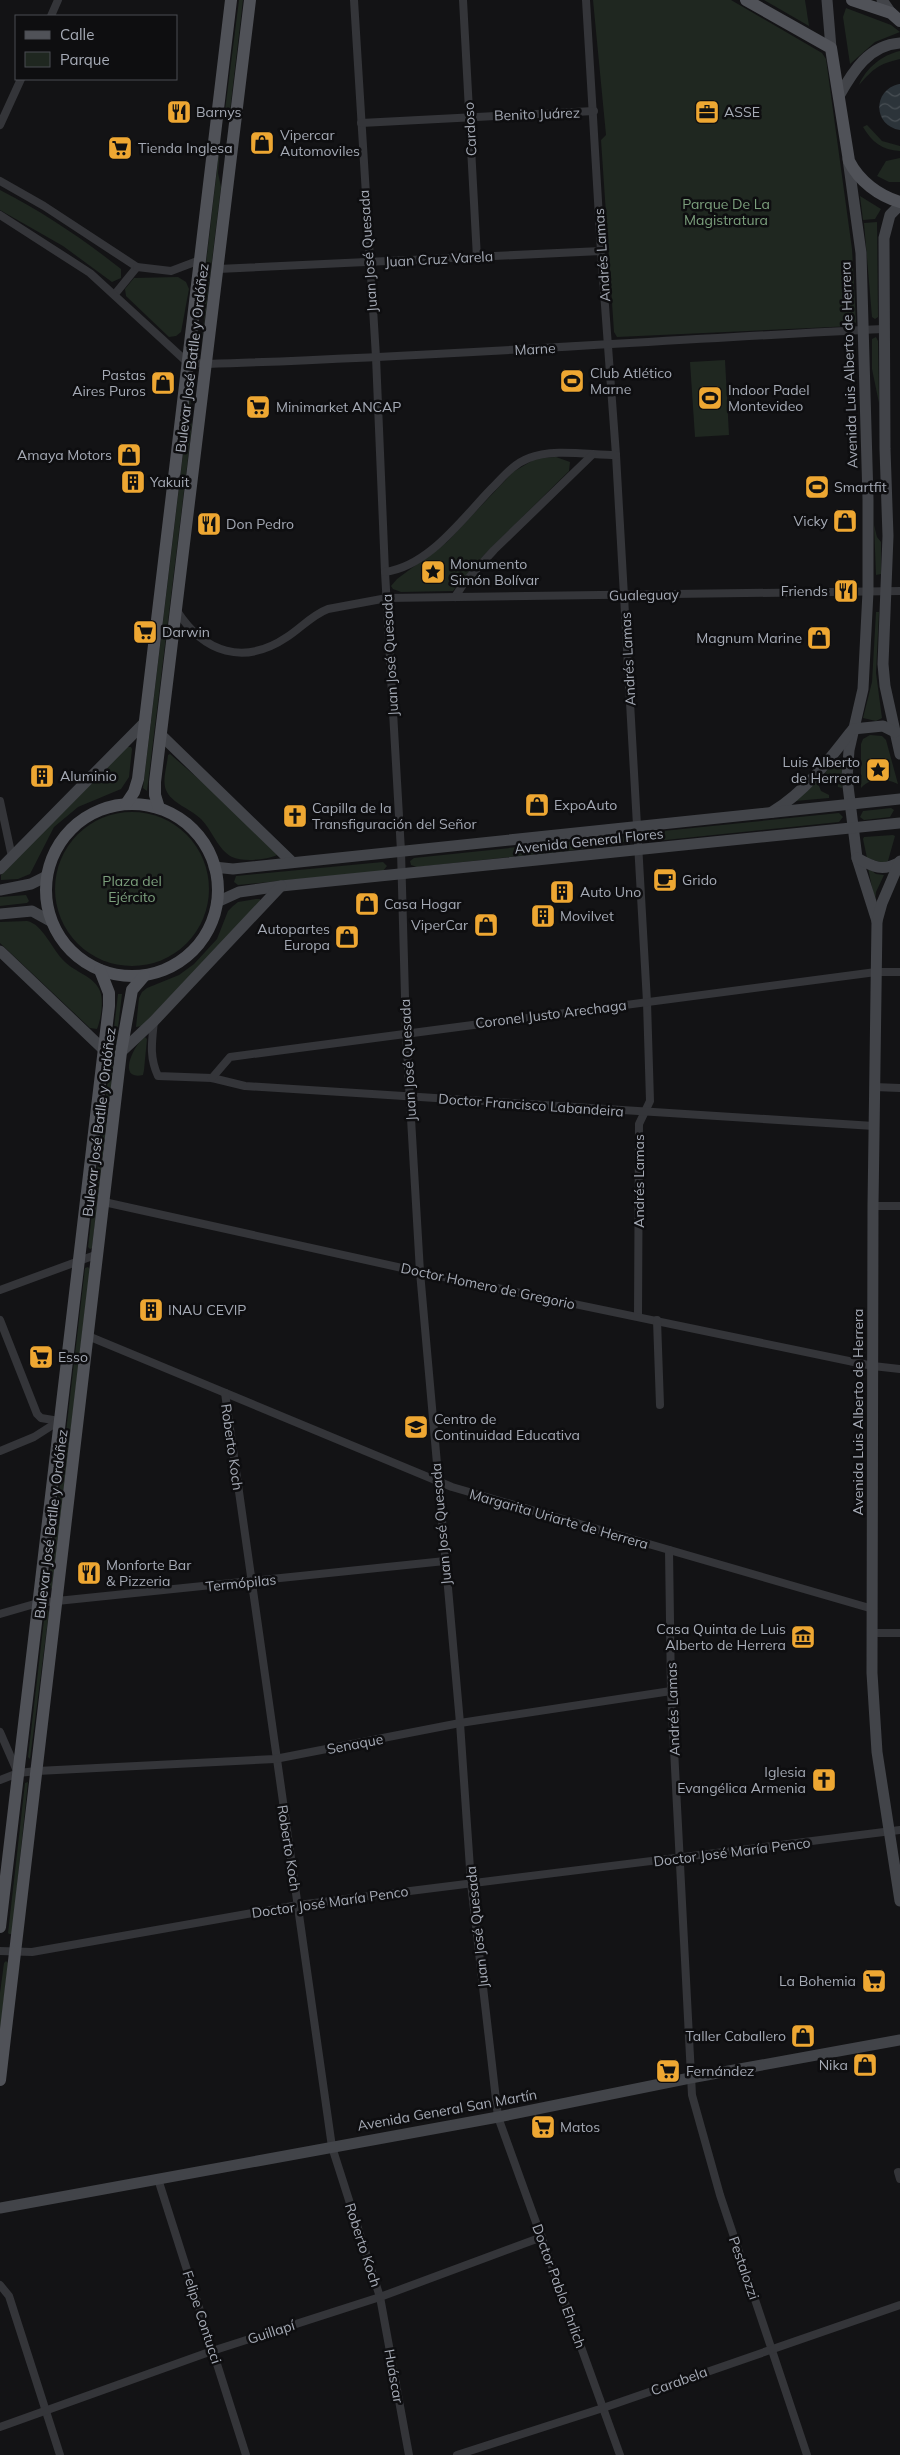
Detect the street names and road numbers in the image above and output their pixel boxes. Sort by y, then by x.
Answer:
street label: Cardoso [460,102,480,156]
street label: Benito Juárez [494,104,580,124]
street label: Juan José Quesada [355,189,381,313]
street label: Andrés Lamas [590,208,614,302]
street label: Juan Cruz Varela [384,247,494,271]
street label: Avenida Luis Alberto de Herrera [836,261,862,469]
street label: Bulevar José Batlle y Ordóñez [171,262,213,454]
street label: Marne [514,339,556,359]
street label: Gualeguay [609,585,680,605]
street label: Juan José Quesada [378,593,402,717]
street label: Andrés Lamas [617,612,639,706]
street label: Avenida General Flores [514,824,664,858]
street label: Coronel Justo Arechaga [474,996,628,1032]
street label: Juan José Quesada [396,998,420,1122]
street label: Bulevar José Batlle y Ordóñez [78,1026,120,1218]
street label: Doctor Francisco Labandeira [438,1090,624,1120]
street label: Andrés Lamas [630,1134,648,1228]
street label: Doctor Homero de Gregorio [399,1259,577,1313]
street label: Avenida Luis Alberto de Herrera [849,1308,867,1516]
street label: Roberto Koch [217,1403,247,1491]
street label: Bulevar José Batlle y Ordóñez [30,1428,72,1620]
street label: Juan José Quesada [427,1462,455,1586]
street label: Margarita Uriarte de Herrera [467,1485,651,1553]
street label: Termópilas [205,1570,277,1596]
street label: Andrés Lamas [662,1662,684,1756]
street label: Senaque [325,1730,385,1758]
street label: Roberto Koch [273,1803,305,1893]
street label: Doctor José María Penco [652,1833,812,1871]
street label: Juan José Quesada [462,1865,492,1989]
street label: Doctor José María Penco [250,1882,410,1922]
street label: Avenida General San Martín [356,2085,538,2135]
street label: Roberto Koch [341,2201,385,2289]
street label: Doctor Pablo Ehrlich [528,2221,590,2351]
street label: Pestalozzi [725,2234,763,2302]
street label: Felipe Contucci [178,2268,226,2366]
street label: Guillapí [245,2316,297,2348]
street label: Huáscar [380,2348,408,2405]
street label: Carabela [648,2362,710,2400]

